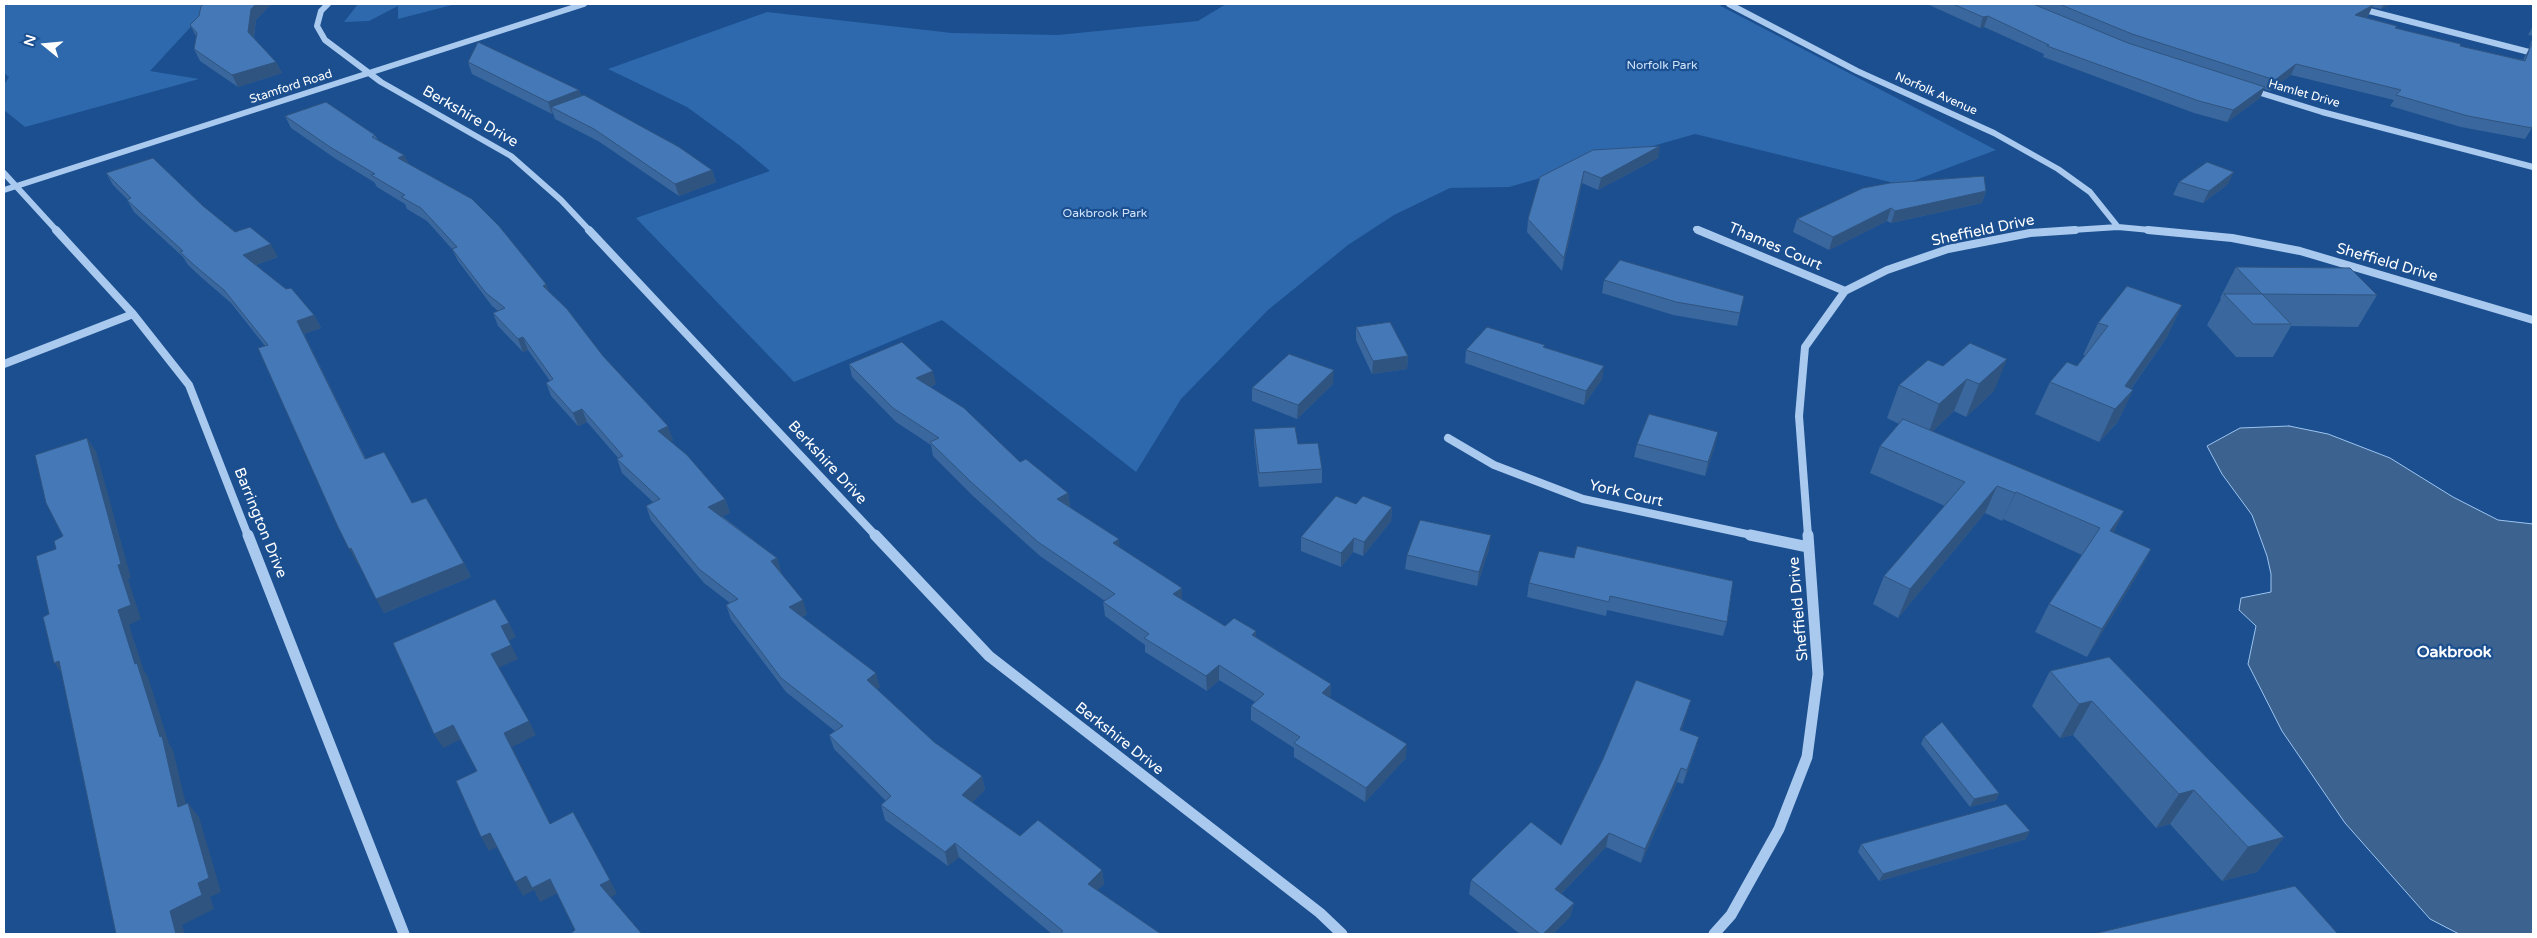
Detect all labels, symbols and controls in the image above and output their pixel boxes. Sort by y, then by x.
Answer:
north arrow [20,20,70,70]
text: N [20,33,40,48]
park label: Norfolk Park [1626,59,1698,73]
street label: Stamford Road [248,67,334,107]
street label: Norfolk Avenue [1893,69,1979,119]
street label: Hamlet Drive [2267,77,2341,111]
street label: Berkshire Drive [419,82,521,152]
park label: Oakbrook Park [1063,207,1147,221]
street label: Sheffield Drive [1930,211,2036,251]
street label: Thames Court [1726,219,1824,275]
street label: Sheffield Drive [2334,240,2440,286]
street label: Berkshire Drive [784,418,870,508]
street label: Barrington Drive [230,465,290,581]
street label: York Court [1587,477,1665,511]
street label: Sheffield Drive [1785,556,1813,662]
district label: Oakbrook [2417,643,2491,663]
street label: Berkshire Drive [1071,699,1167,779]

